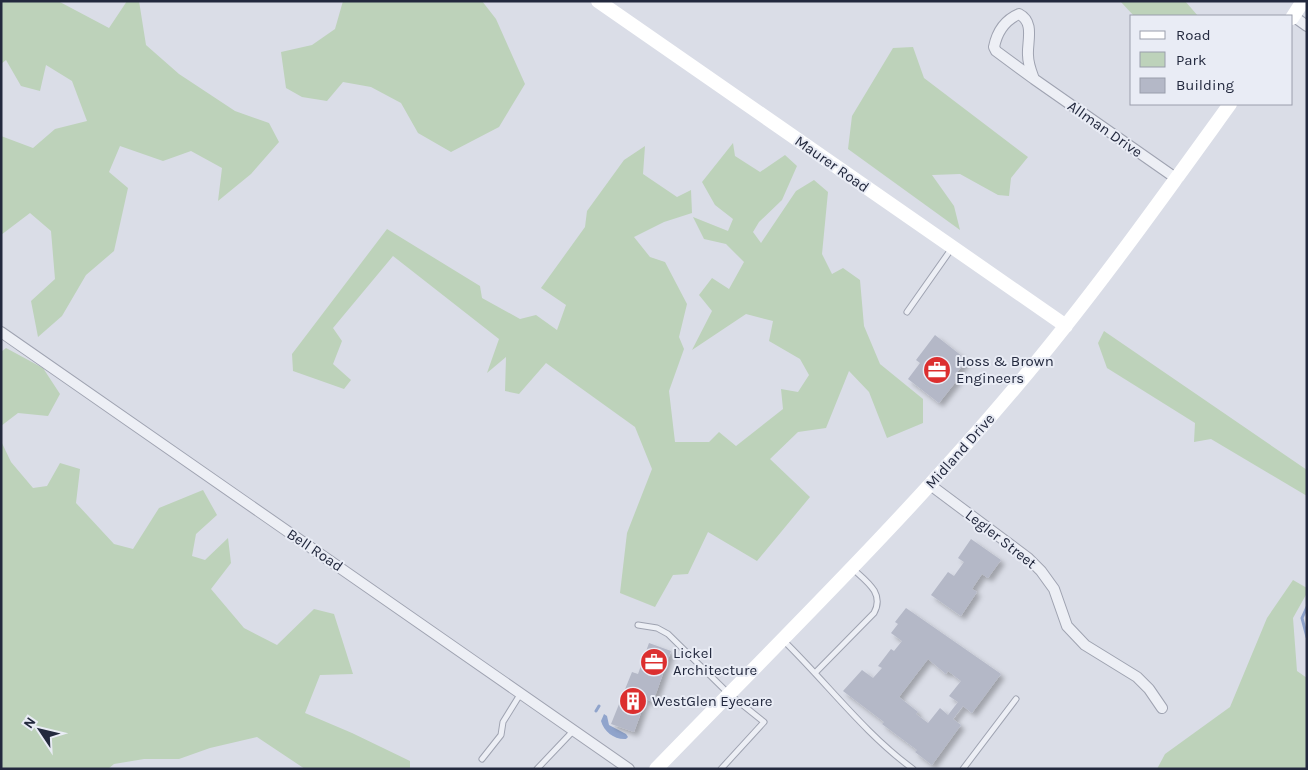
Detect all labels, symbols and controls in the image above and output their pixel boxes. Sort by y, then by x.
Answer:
legend [1130,15,1293,105]
text: Road [1176,26,1211,44]
text: Park [1176,51,1206,69]
text: Building [1176,76,1234,94]
street label: Allman Drive [1064,97,1146,161]
street label: Maurer Road [791,132,873,196]
place label: Hoss & Brown Engineers [956,352,1054,387]
office icon: Hoss & Brown Engineers [922,355,952,385]
street label: Midland Drive [922,410,998,492]
street label: Legler Street [962,506,1040,573]
street label: Bell Road [284,525,346,575]
place label: Lickel Architecture [673,644,757,679]
office icon: Lickel Architecture [639,647,669,677]
building icon: WestGlen Eyecare [618,686,648,716]
place label: WestGlen Eyecare [652,692,773,710]
north arrow [15,705,65,755]
text: N [20,714,40,732]

